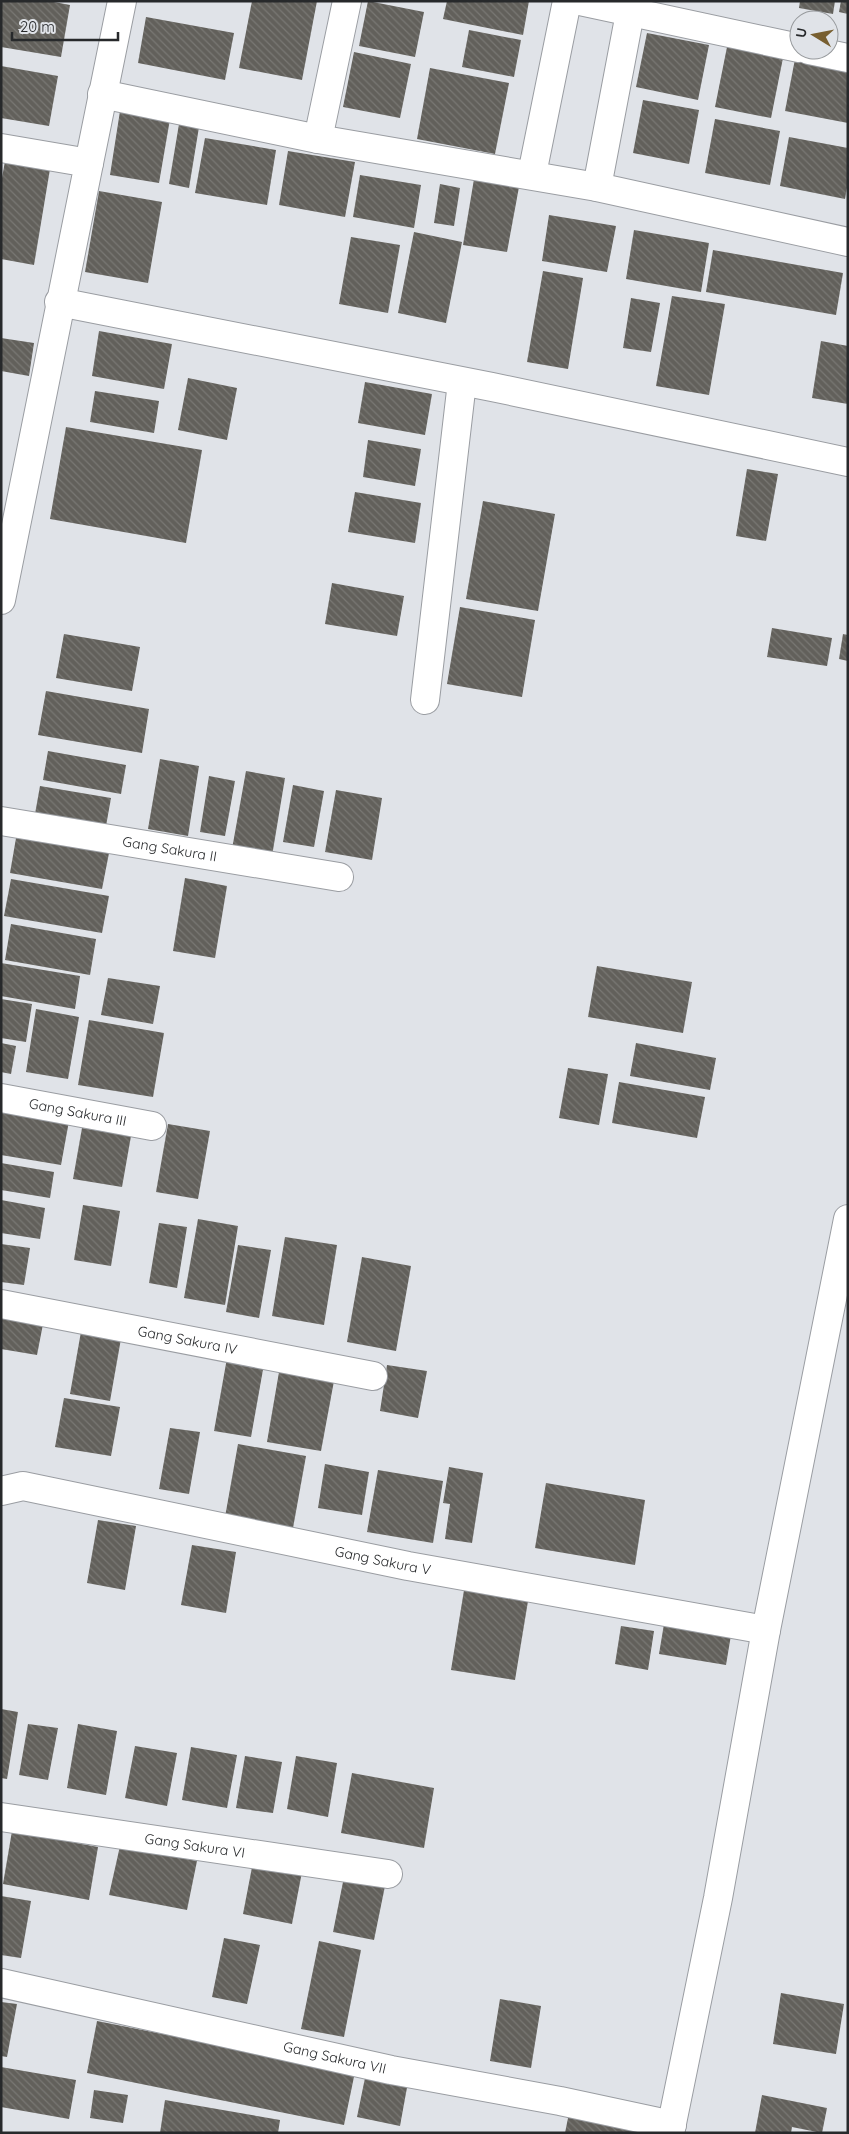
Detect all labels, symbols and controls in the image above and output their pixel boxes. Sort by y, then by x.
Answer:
scale bar [12,10,119,42]
north arrow [789,10,839,60]
text: 20 m [20,17,55,36]
text: U [791,26,811,39]
street label: Gang Sakura II [121,832,218,866]
street label: Gang Sakura III [27,1094,128,1130]
street label: Gang Sakura IV [136,1322,239,1359]
street label: Gang Sakura V [333,1542,432,1579]
street label: Gang Sakura VI [144,1829,246,1862]
street label: Gang Sakura VII [282,2037,388,2078]

